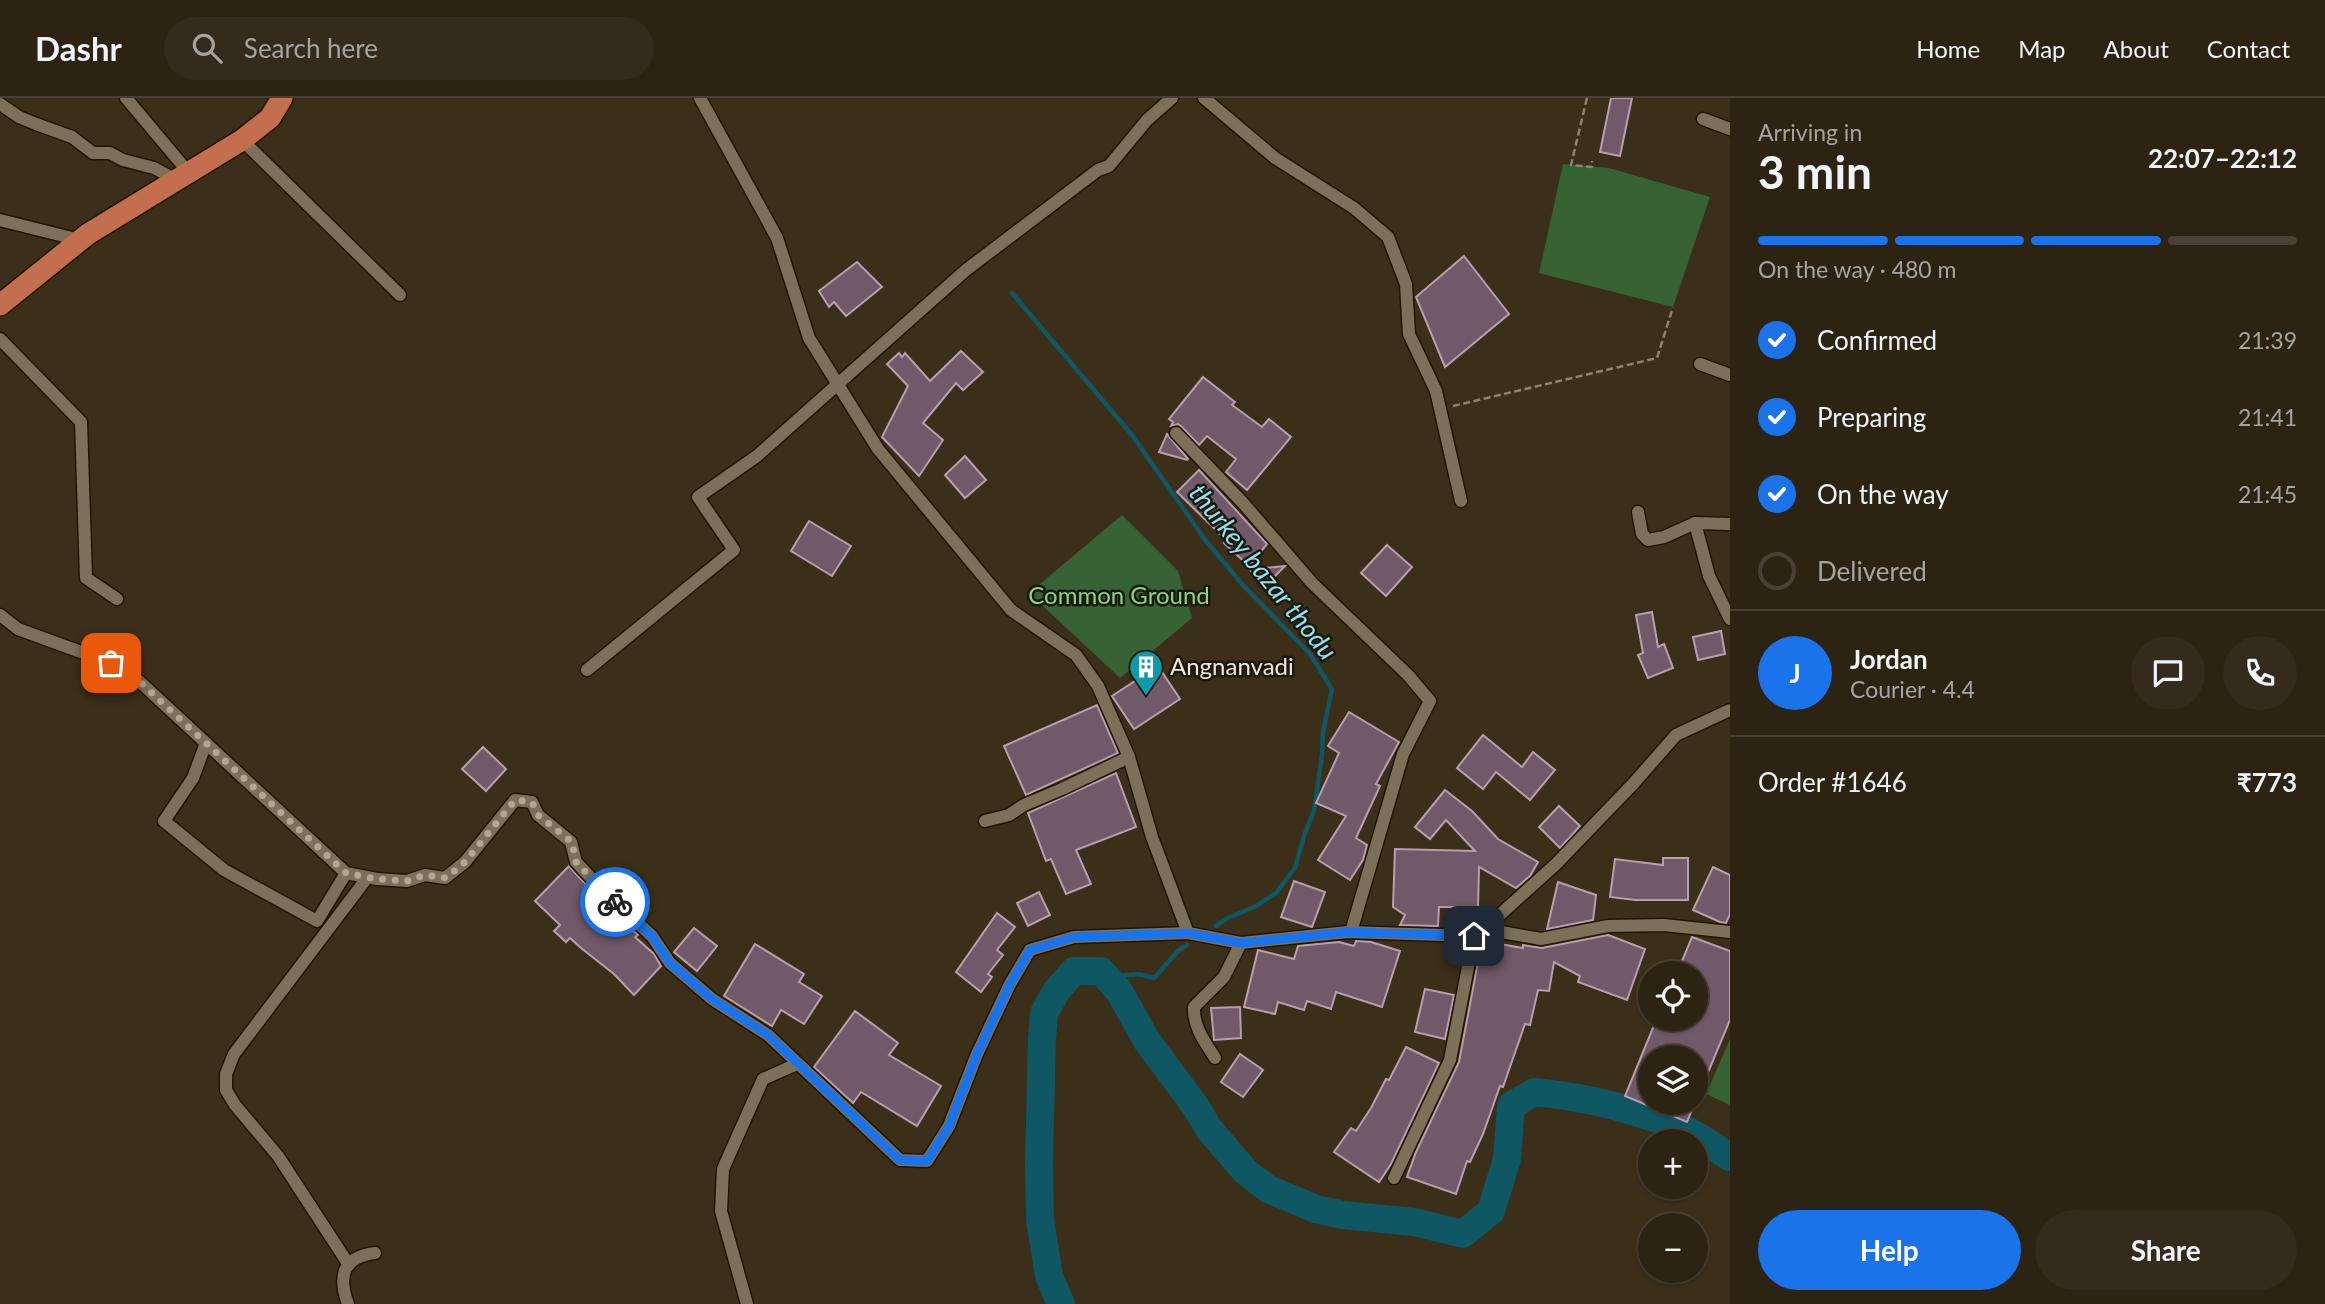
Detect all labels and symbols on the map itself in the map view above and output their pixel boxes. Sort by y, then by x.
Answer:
water label: thurkey bazar thodu [1183,477,1344,666]
park label: Common Ground [1028,580,1210,609]
pin [81,633,141,693]
building icon: Angnanvadi [1127,648,1165,697]
place label: Angnanvadi [1170,651,1294,680]
courier [580,867,650,937]
pin [1444,906,1504,966]

